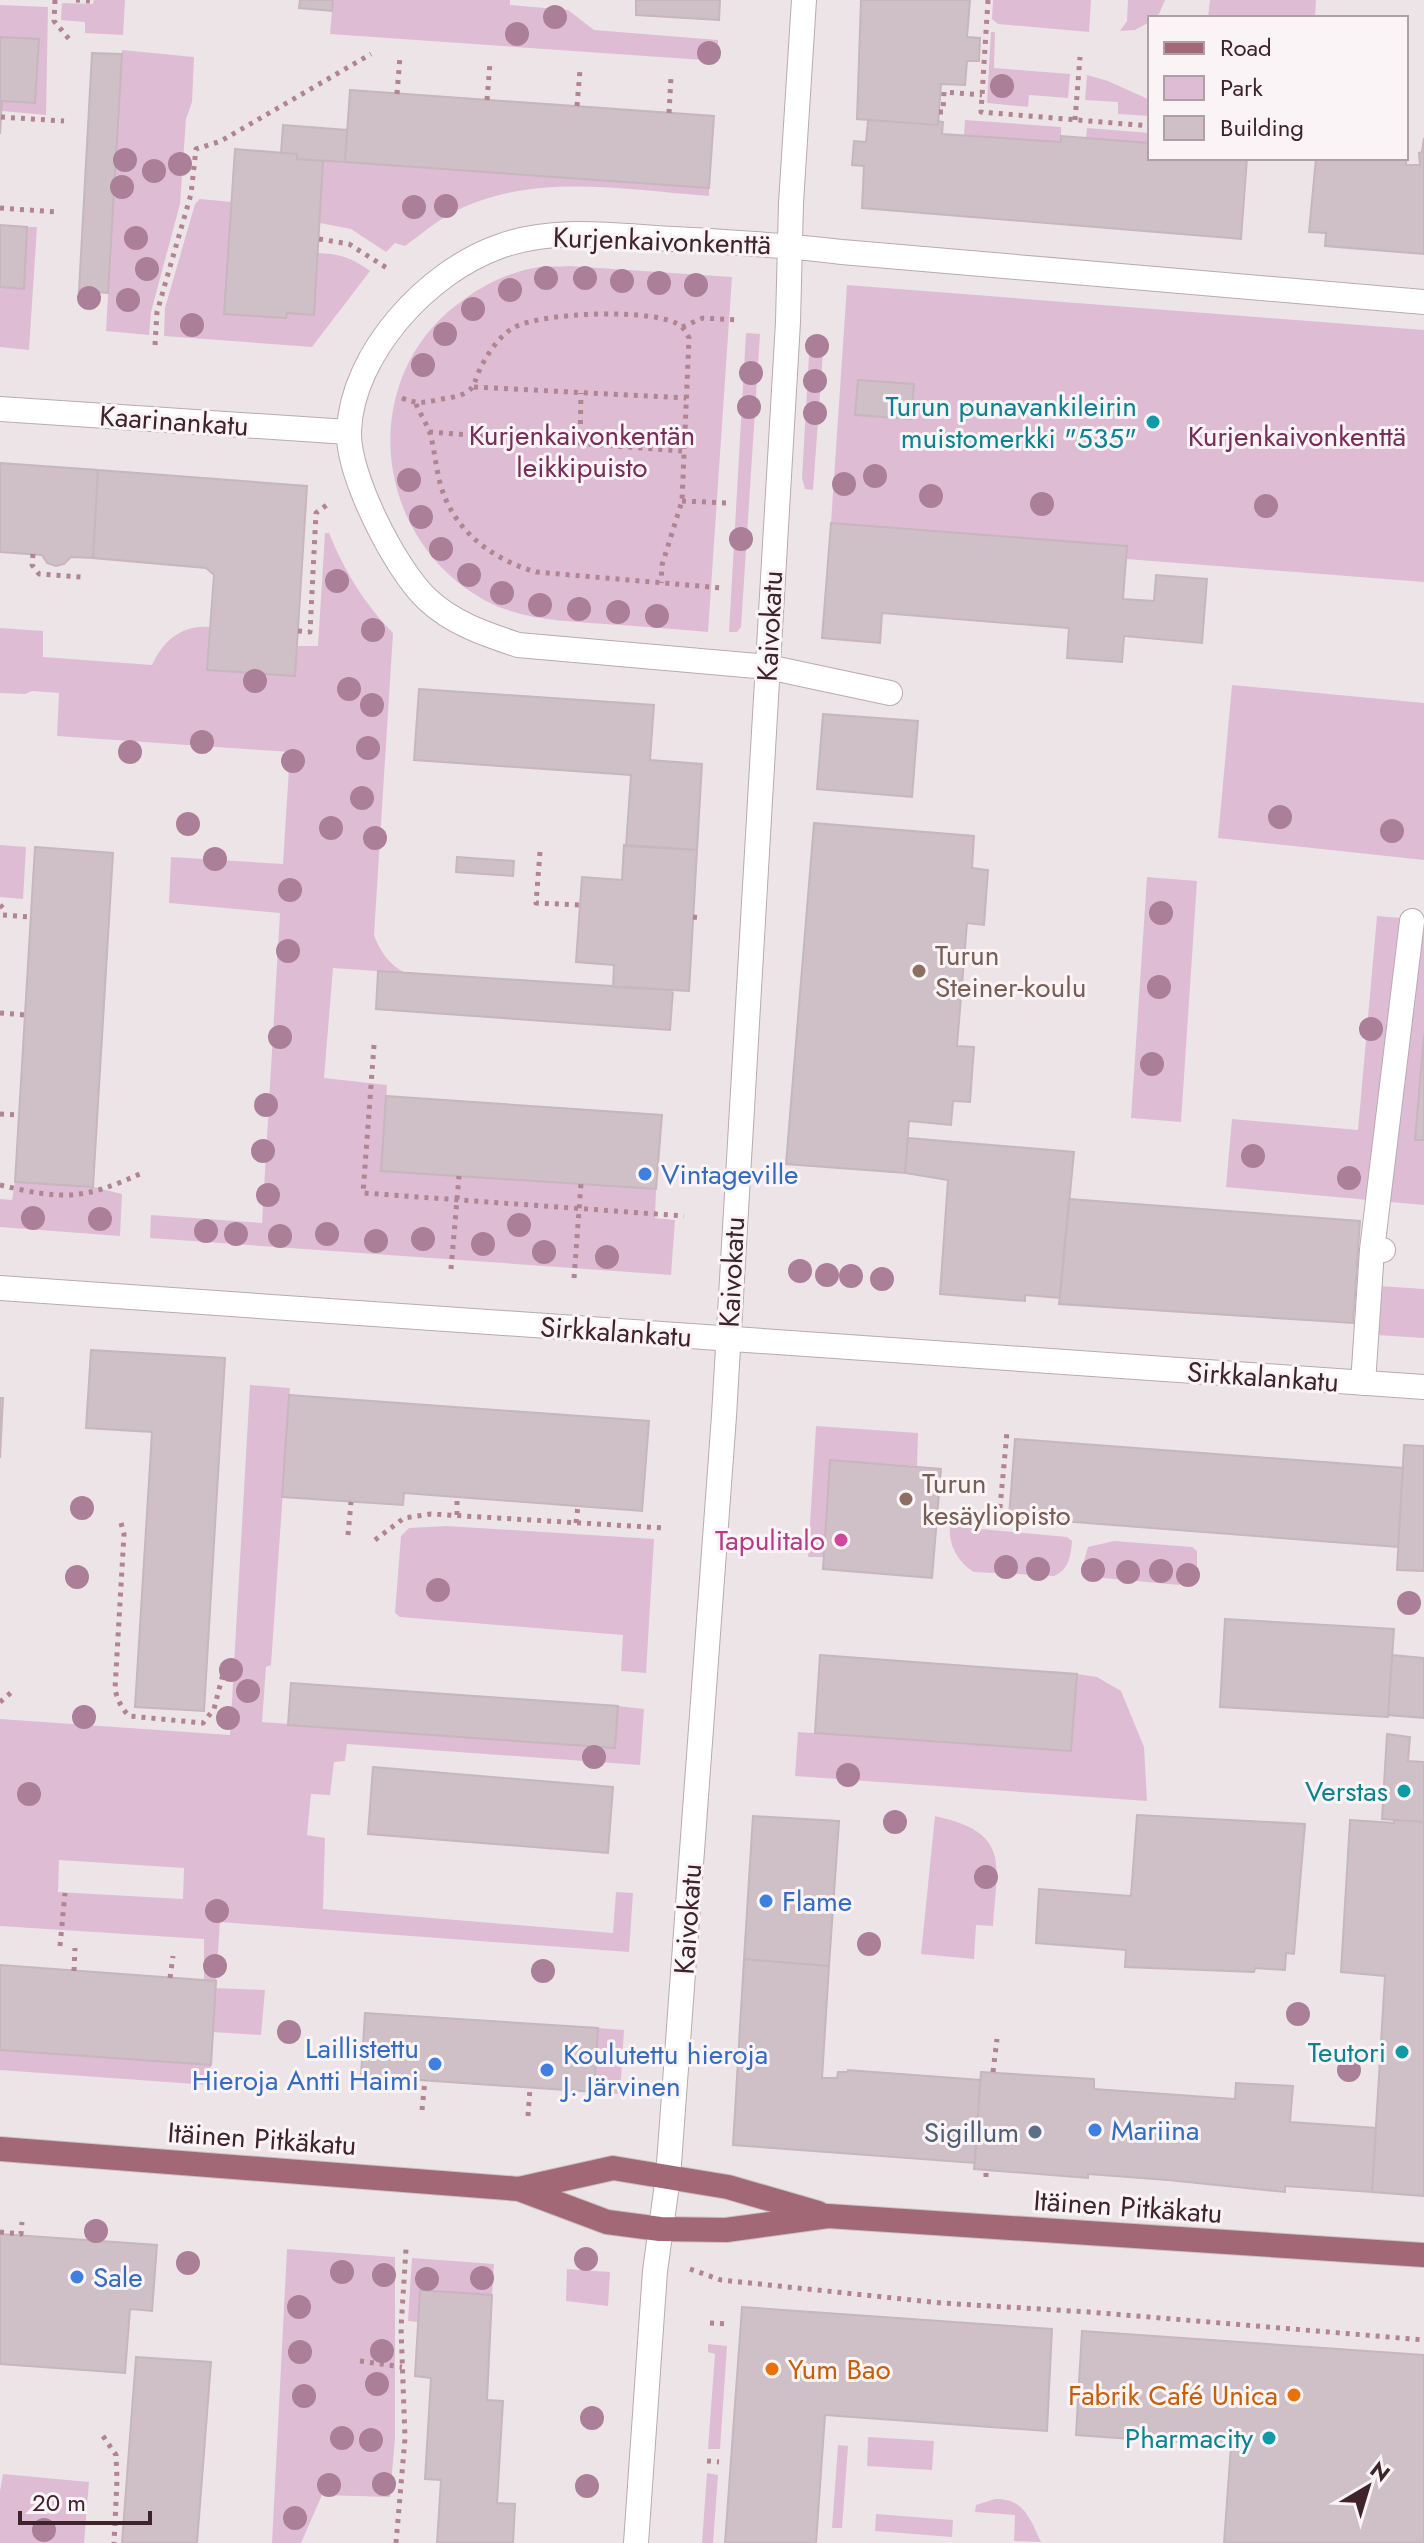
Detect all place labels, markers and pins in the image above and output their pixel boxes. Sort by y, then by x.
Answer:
place label: Turun punavankileirin muistomerkki "535" [886,386,1137,459]
marker: Turun punavankileirin muistomerkki "535" [1144,413,1162,431]
place label: Turun Steiner-koulu [935,935,1086,1008]
marker: Turun Steiner-koulu [910,962,928,980]
place label: Vintageville [661,1154,799,1195]
marker: Vintageville [636,1165,654,1183]
place label: Turun kesäyliopisto [922,1463,1071,1536]
marker: Turun kesäyliopisto [897,1490,915,1508]
place label: Tapulitalo [715,1520,825,1561]
marker: Tapulitalo [832,1531,850,1549]
place label: Verstas [1305,1771,1388,1812]
marker: Verstas [1395,1782,1413,1800]
place label: Flame [782,1881,852,1922]
marker: Flame [757,1892,775,1910]
place label: Laillistettu Hieroja Antti Haimi [192,2028,419,2101]
place label: Teutori [1308,2032,1386,2073]
place label: Koulutettu hieroja J. Järvinen [559,2034,768,2107]
marker: Teutori [1393,2043,1411,2061]
marker: Laillistettu Hieroja Antti Haimi [426,2055,444,2073]
marker: Koulutettu hieroja J. Järvinen [538,2061,556,2079]
place label: Mariina [1111,2110,1199,2151]
place label: Sigillum [924,2112,1019,2153]
marker: Mariina [1086,2121,1104,2139]
marker: Sigillum [1026,2123,1044,2141]
place label: Sale [93,2257,143,2298]
marker: Sale [68,2268,86,2286]
place label: Yum Bao [788,2349,891,2390]
marker: Yum Bao [763,2360,781,2378]
place label: Fabrik Café Unica [1068,2375,1278,2416]
marker: Fabrik Café Unica [1285,2386,1303,2404]
place label: Pharmacity [1125,2418,1254,2459]
marker: Pharmacity [1260,2429,1278,2447]

